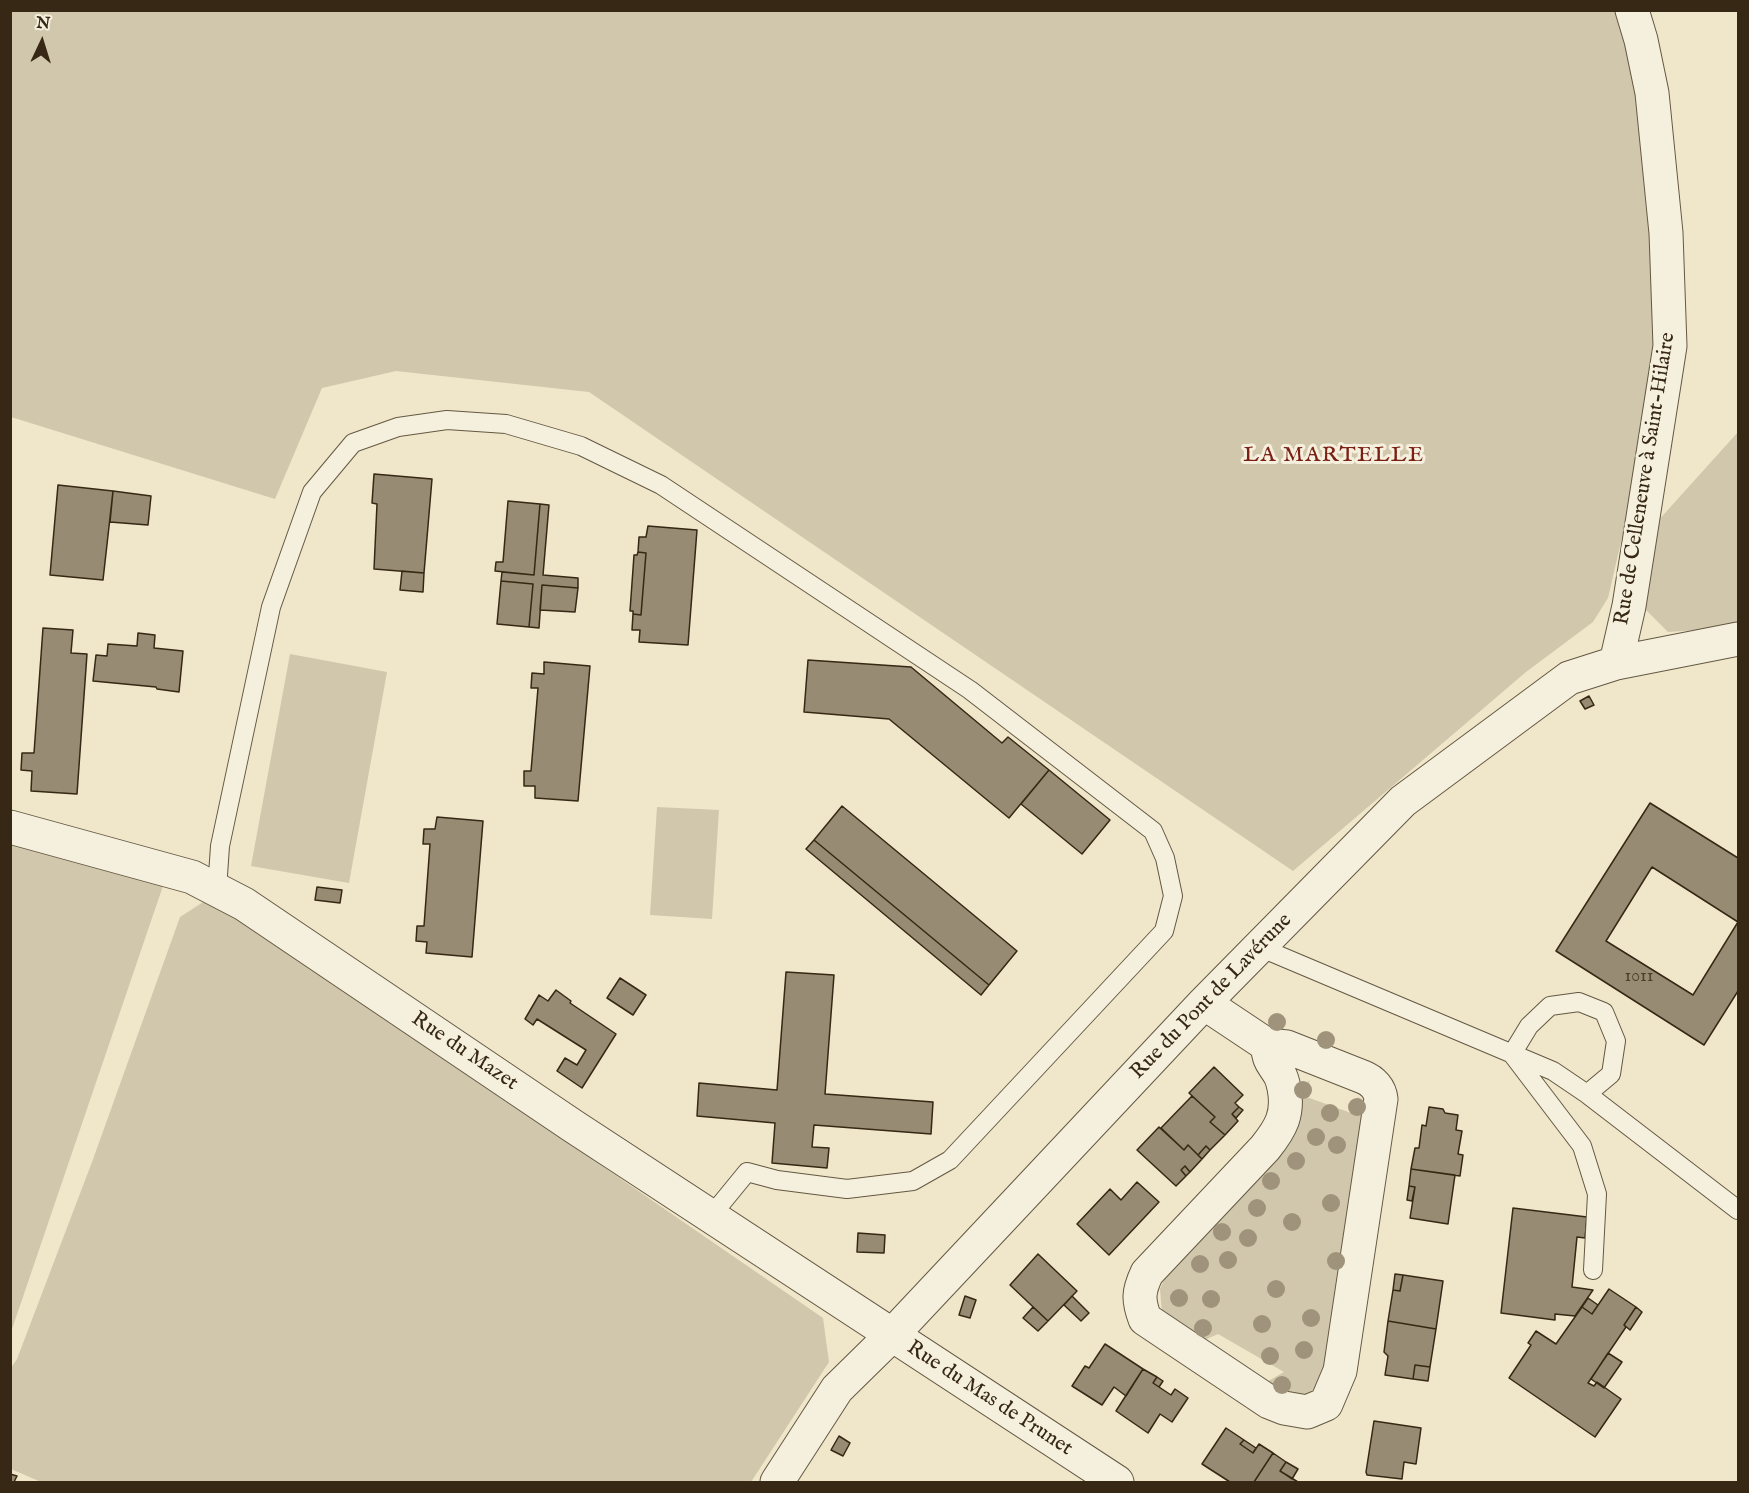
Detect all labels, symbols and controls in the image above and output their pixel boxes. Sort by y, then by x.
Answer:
north arrow [12,12,72,72]
text: N [36,14,51,35]
street label: Rue de Celleneuve à Saint-Hilaire [1610,331,1682,627]
district label: LA MARTELLE [1243,443,1425,469]
street label: Rue du Pont de Lavérune [1126,909,1298,1085]
house number: 1011 [1625,966,1653,988]
street label: Rue du Mazet [406,1007,522,1097]
street label: Rue du Mas de Prunet [901,1336,1077,1462]

